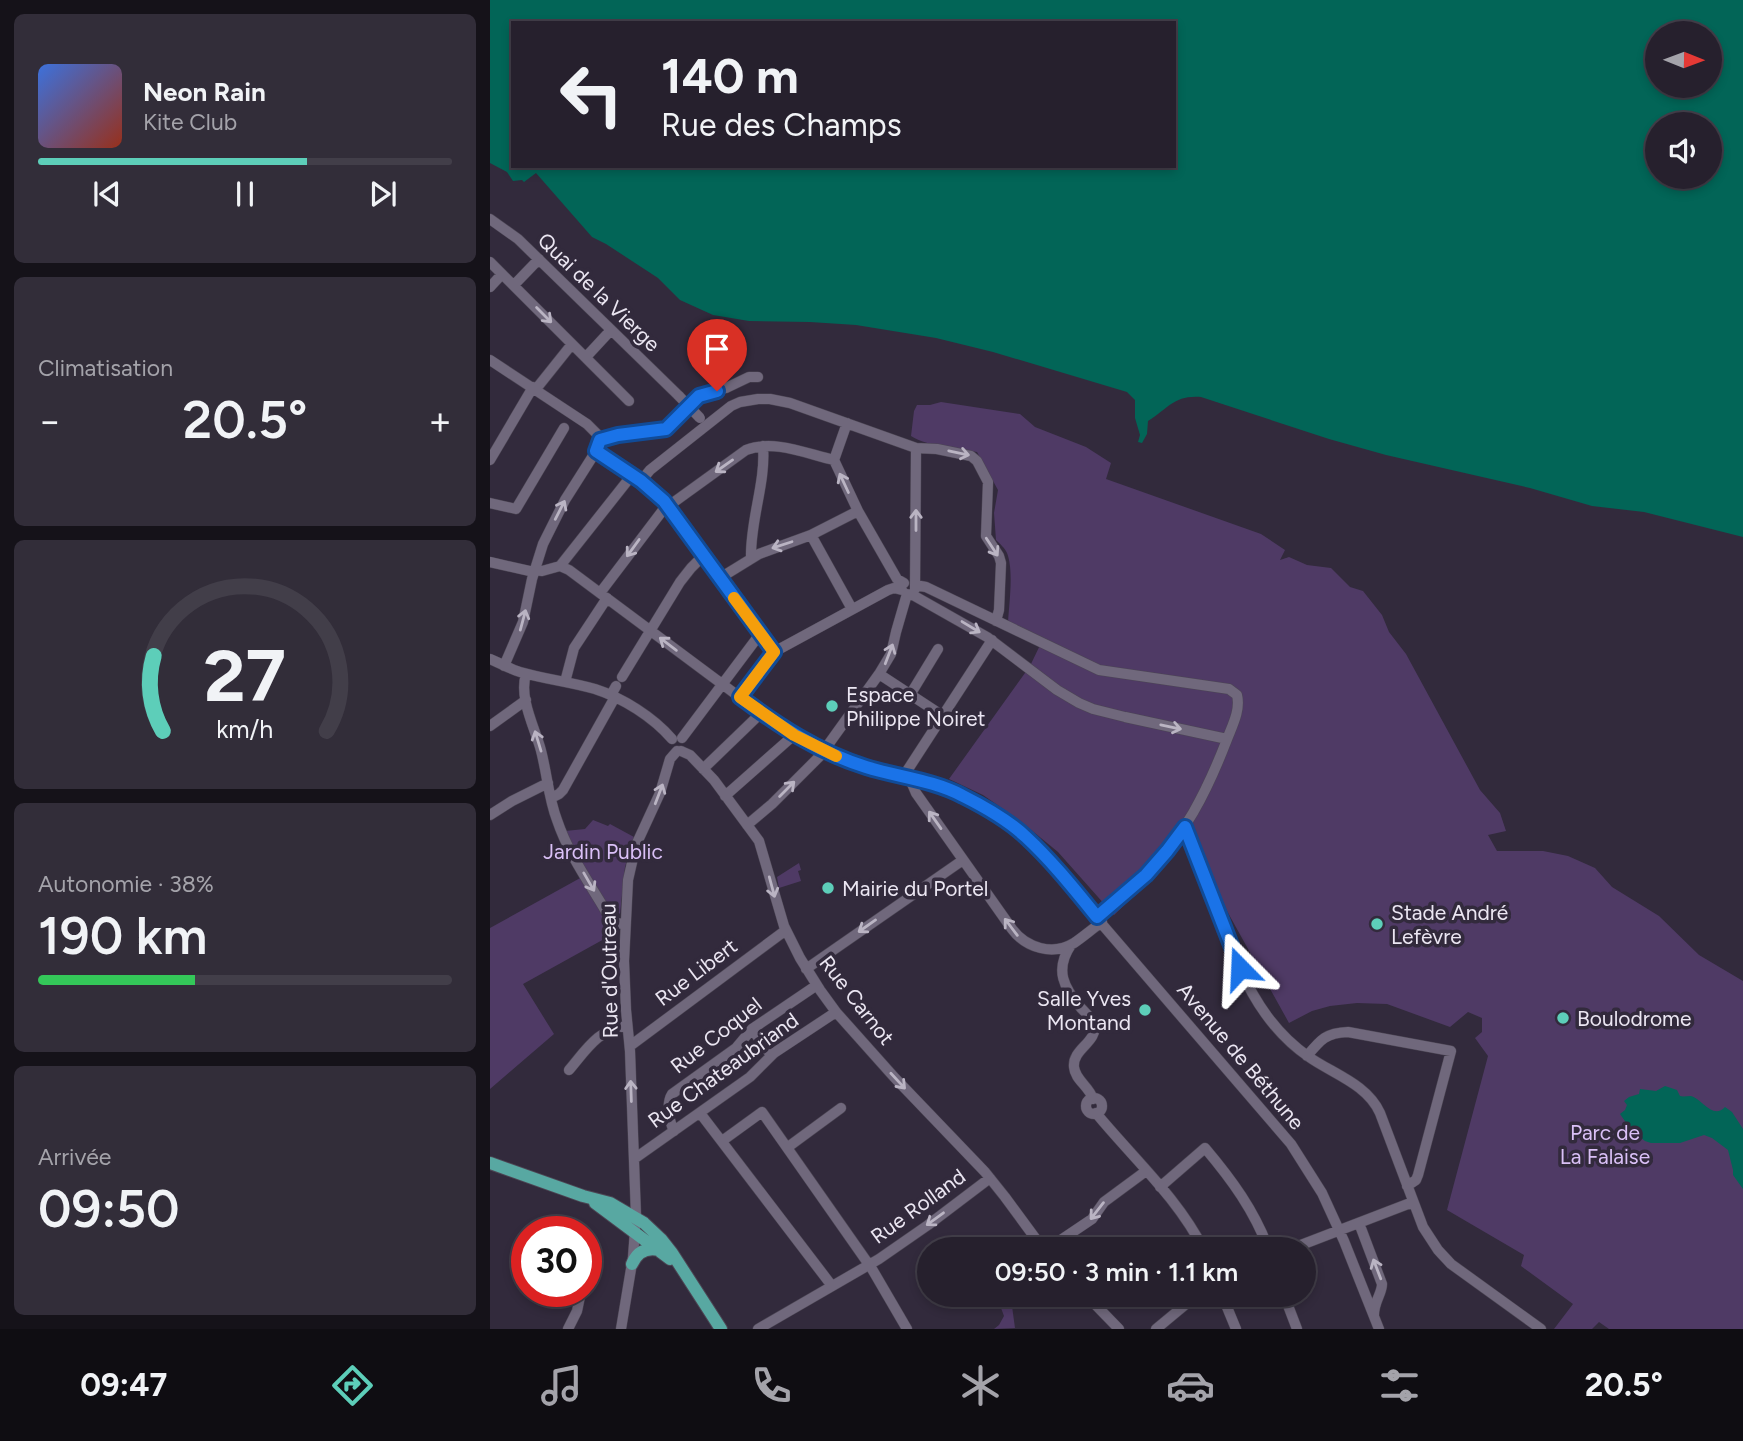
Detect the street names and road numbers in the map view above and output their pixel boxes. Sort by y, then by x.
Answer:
street label: Quai de la Vierge [533,227,665,357]
street label: Rue d'Outreau [595,903,623,1039]
street label: Rue Libert [650,933,742,1011]
street label: Rue Carnot [814,950,900,1050]
street label: Avenue de Béthune [1172,977,1310,1135]
street label: Rue Coquel [665,992,767,1078]
street label: Rue Chateaubriand [643,1007,803,1133]
street label: Rue Rolland [866,1163,970,1249]

